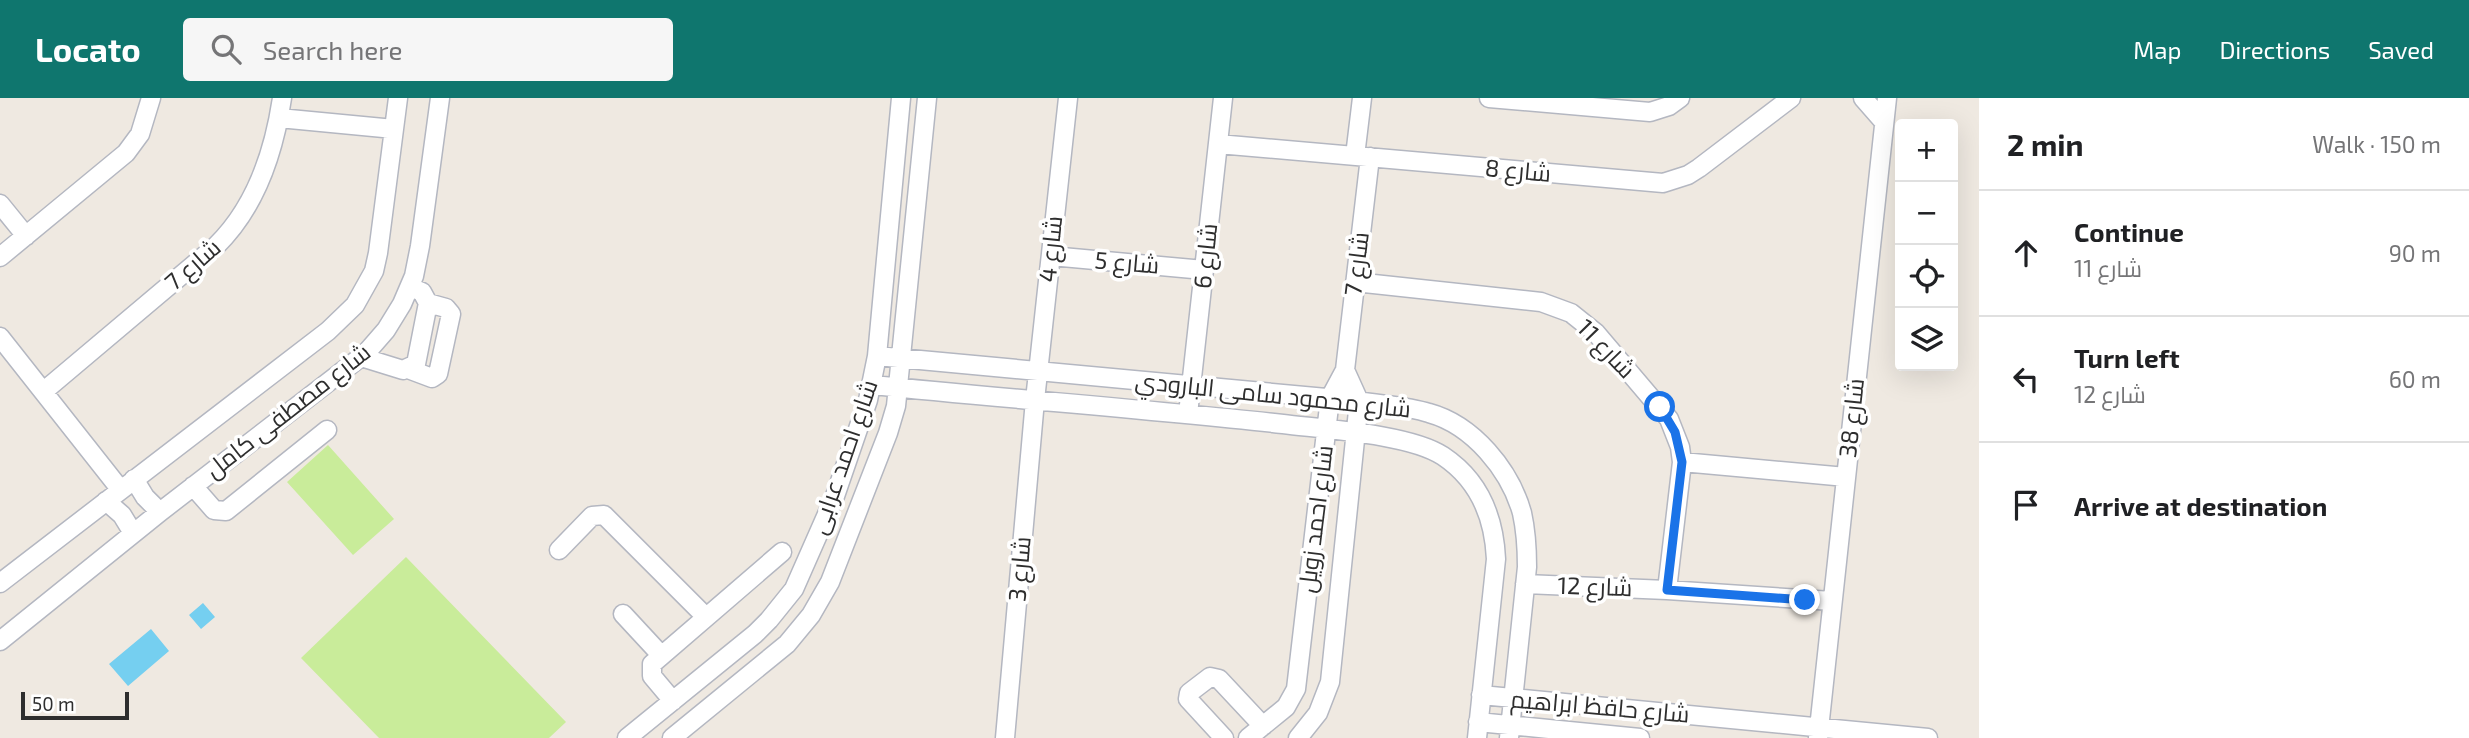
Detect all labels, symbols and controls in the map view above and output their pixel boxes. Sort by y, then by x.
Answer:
search box [183,18,673,81]
text: Locato [35,29,141,69]
icon: search [207,30,245,68]
text: Search here [263,34,402,65]
text: Map [2133,35,2181,64]
text: Directions [2219,35,2330,64]
text: Saved [2368,35,2434,64]
map controls [1895,119,1958,371]
button: + [1895,119,1958,182]
text: 2 min [2007,126,2084,162]
text: Walk · 150 m [2312,130,2441,158]
street label: شارع 8 [1484,152,1552,190]
button: − [1895,182,1958,245]
street label: شارع 4 [1032,214,1070,284]
text: Continue [2074,216,2184,247]
street label: شارع 6 [1187,222,1225,290]
street label: شارع 7 [1337,230,1377,298]
street label: شارع 7 [158,232,228,298]
icon: ahead [2007,234,2045,272]
text: 90 m [2389,239,2441,267]
street label: شارع 5 [1093,244,1161,282]
button: locate [1895,245,1958,308]
text: شارع 11 [2074,254,2142,282]
button: layers [1895,308,1958,371]
street label: شارع 11 [1570,312,1642,386]
street label: شارع مصطفى كامل [199,336,377,486]
text: Turn left [2074,342,2180,373]
icon: left [2007,360,2045,398]
street label: شارع محمود سامى البارودي [1133,365,1413,427]
text: 60 m [2389,365,2441,393]
street label: شارع احمد عرابى [803,375,885,539]
street label: شارع 38 [1832,377,1872,459]
text: شارع 12 [2074,380,2146,408]
route start [1644,391,1675,422]
street label: شارع احمد زويل [1291,443,1341,595]
icon: arrive [2007,486,2045,524]
text: Arrive at destination [2074,490,2327,521]
street label: شارع 3 [1001,535,1039,603]
street label: شارع 12 [1557,570,1633,604]
route end [1789,584,1820,615]
street label: شارع حافظ ابراهيم [1509,683,1691,731]
scale bar [21,689,130,721]
text: 50 m [32,692,75,715]

